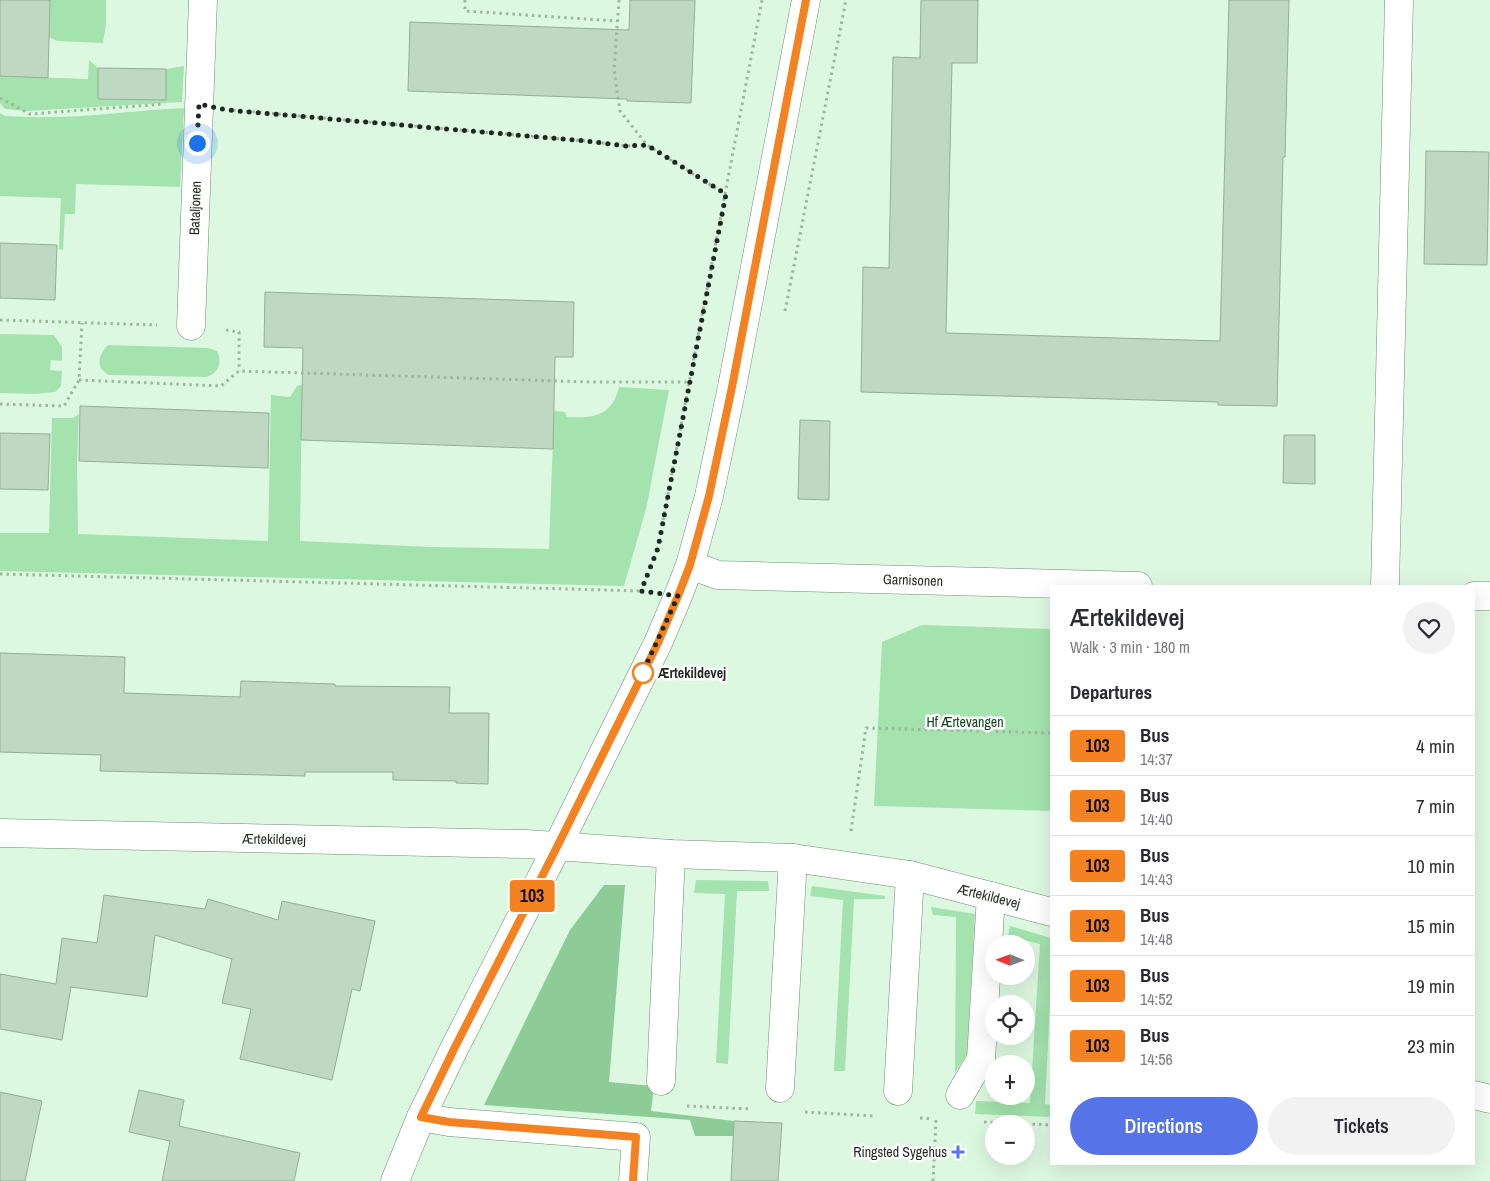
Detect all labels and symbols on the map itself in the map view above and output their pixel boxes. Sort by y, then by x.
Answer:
your location [185,131,210,156]
street label: Bataljonen [185,181,205,235]
street label: Garnisonen [883,570,943,590]
marker: Ærtekildevej [632,662,654,684]
place label: Ærtekildevej [657,664,726,682]
park label: Hf Ærtevangen [926,713,1004,731]
street label: Ærtekildevej [241,829,306,849]
street label: Ærtekildevej [955,879,1022,912]
line badge: 103 [503,880,561,912]
north arrow [985,935,1035,985]
place label: Ringsted Sygehus [853,1143,947,1161]
marker: Ringsted Sygehus [951,1145,965,1159]

